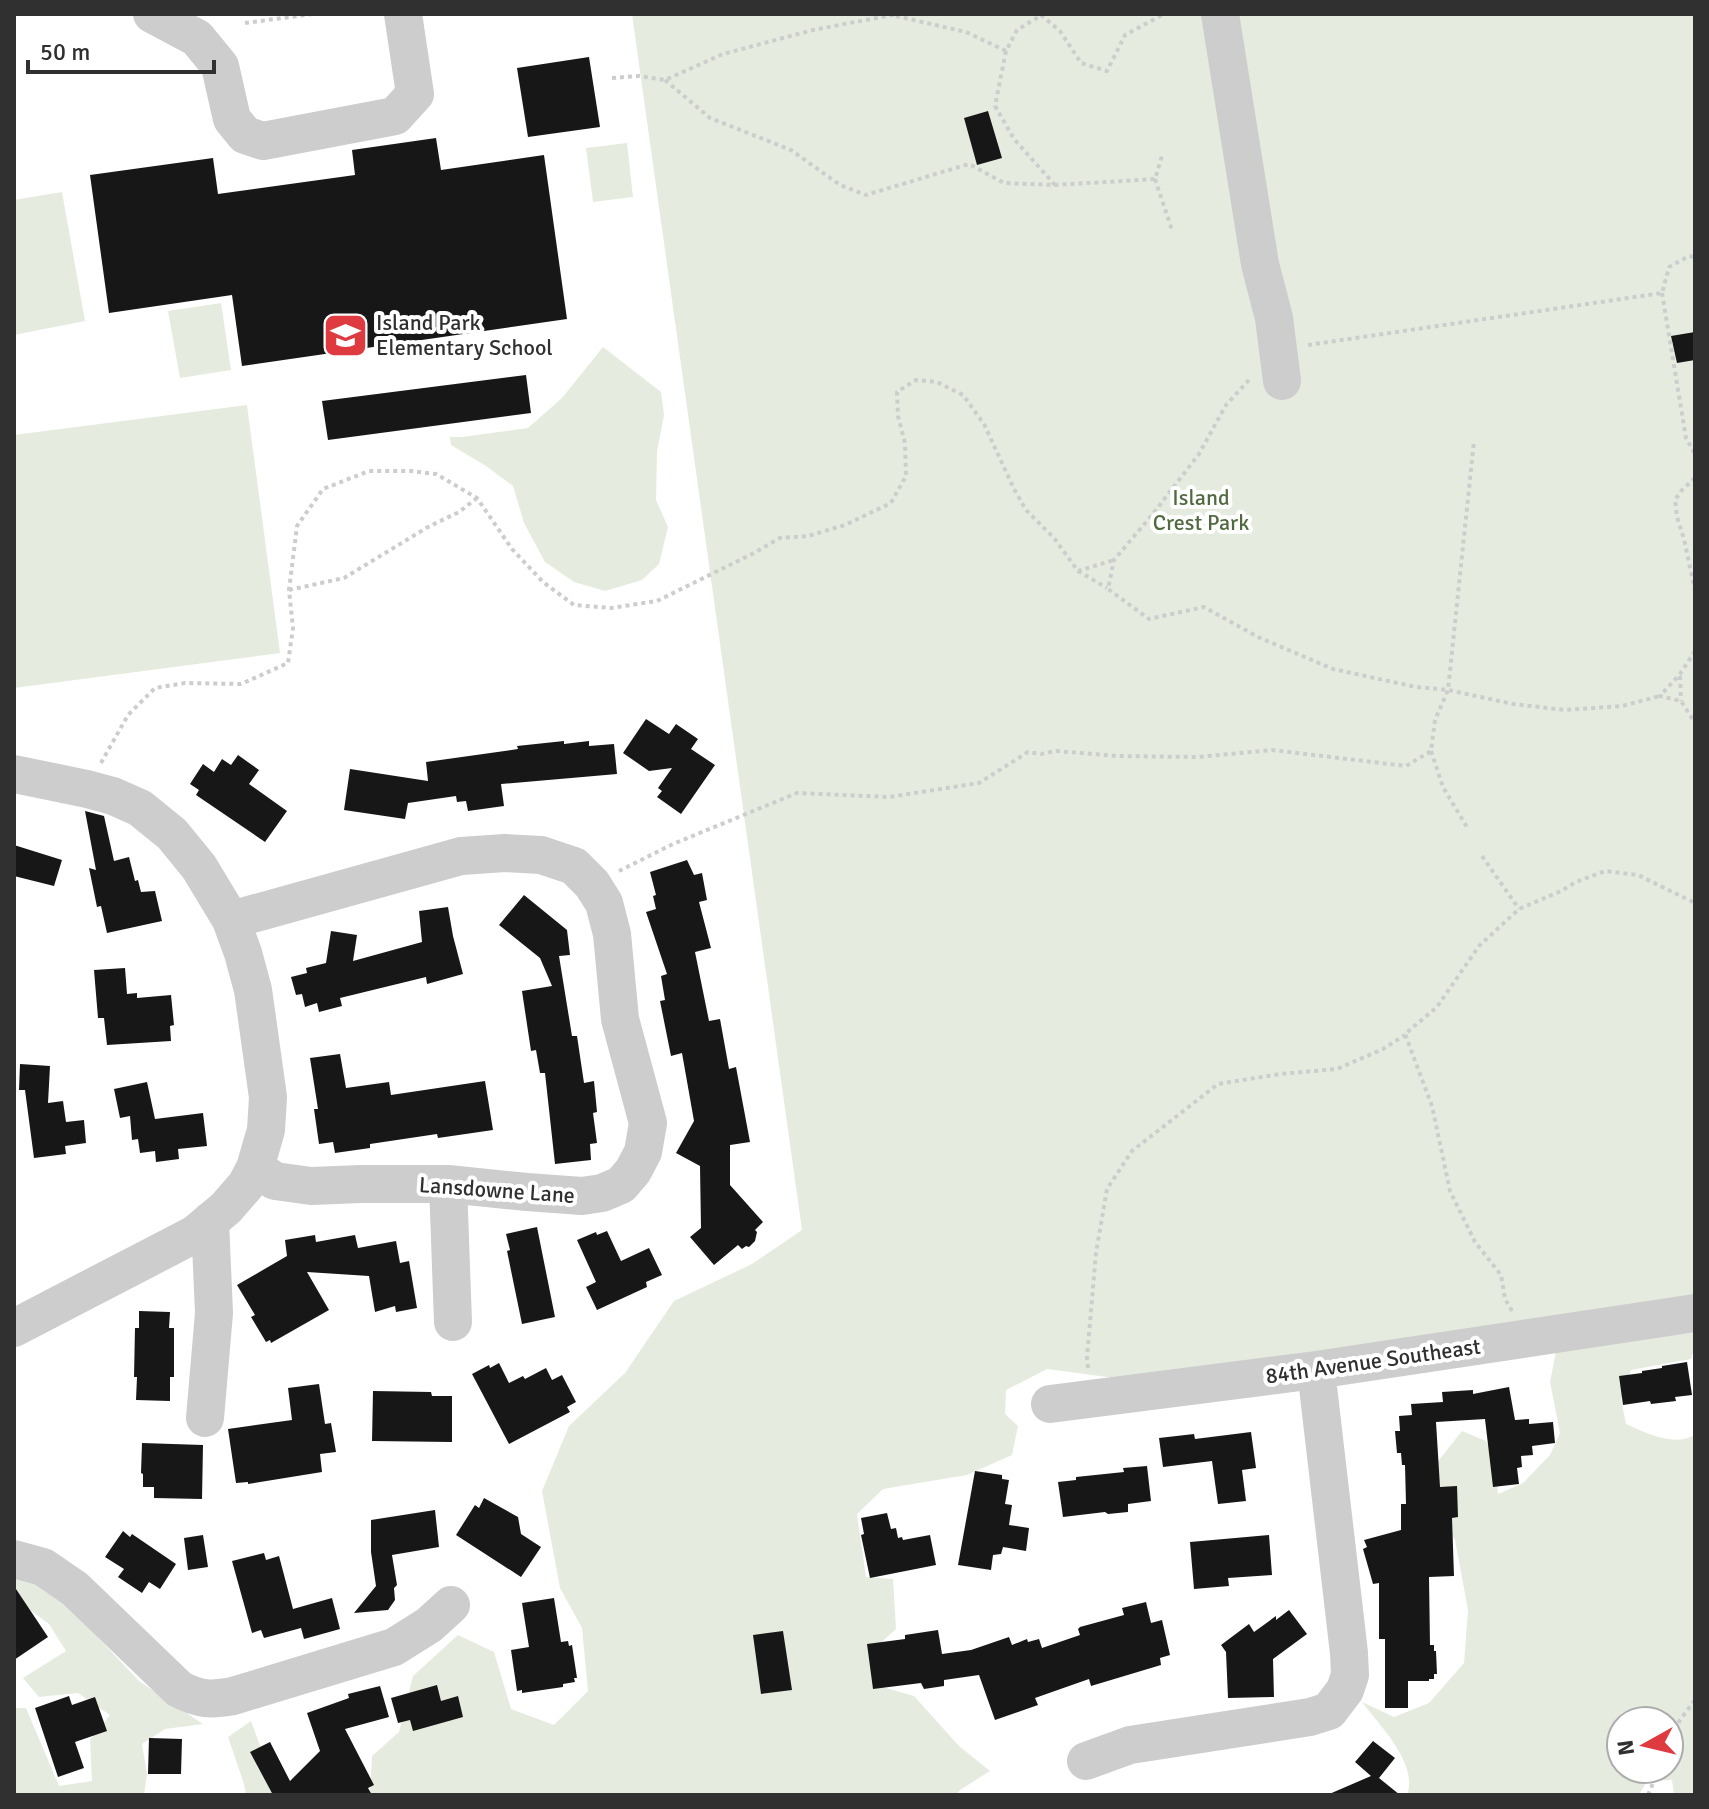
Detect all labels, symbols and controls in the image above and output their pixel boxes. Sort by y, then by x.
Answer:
scale bar [28,24,214,74]
text: 50 m [40,37,90,67]
place label: Island Park Elementary School [376,309,553,361]
school or university icon: Island Park Elementary School [321,311,369,359]
park label: Island Crest Park [1153,484,1249,536]
street label: Lansdowne Lane [418,1171,576,1209]
street label: 84th Avenue Southeast [1264,1333,1483,1389]
north arrow [1605,1705,1685,1785]
text: N [1611,1738,1640,1757]

